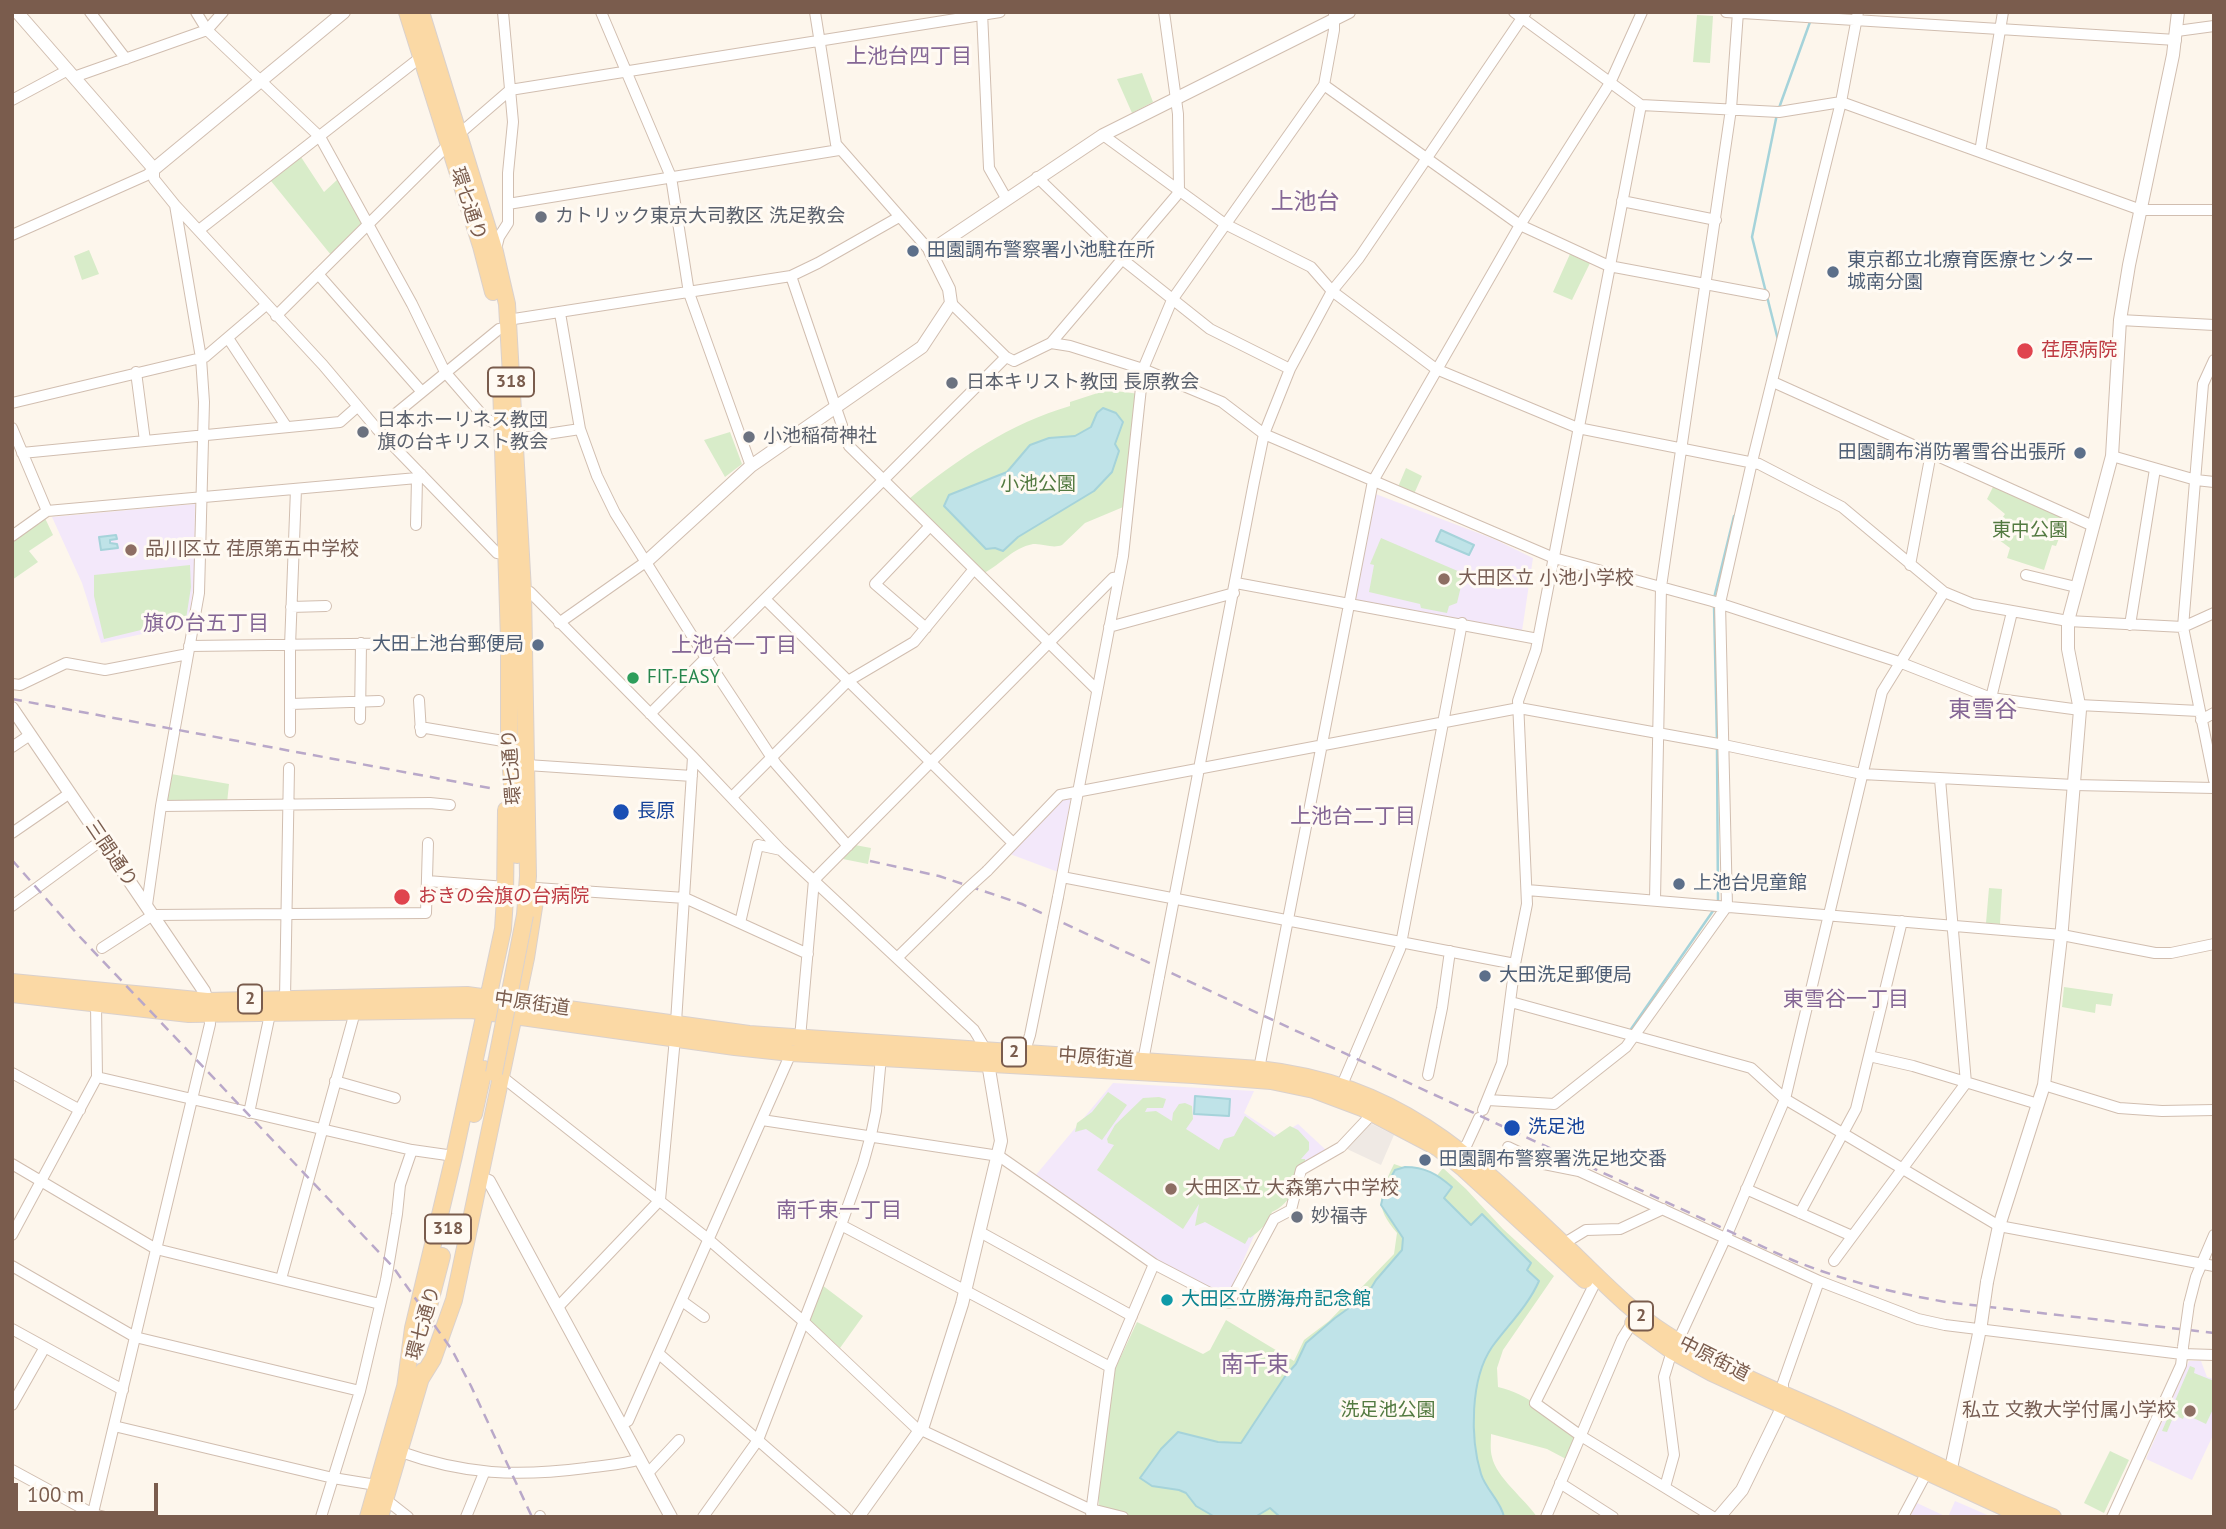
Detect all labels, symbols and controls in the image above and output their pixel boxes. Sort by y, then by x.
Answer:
district label: 上池台四丁目 [846,44,972,70]
street label: 環七通り [445,164,491,244]
district label: 上池台 [1271,188,1339,216]
place label: カトリック東京大司教区 洗足教会 [555,206,845,228]
marker: カトリック東京大司教区 洗足教会 [533,209,549,225]
place label: 田園調布警察署小池駐在所 [927,240,1155,262]
marker: 田園調布警察署小池駐在所 [905,243,921,259]
place label: 東京都立北療育医療センター 城南分園 [1847,250,2094,294]
marker: 東京都立北療育医療センター 城南分園 [1825,264,1841,280]
place label: 荏原病院 [2041,340,2117,362]
marker: 荏原病院 [2015,341,2035,361]
road number: 318 [488,368,534,396]
place label: 日本キリスト教団 長原教会 [966,372,1199,394]
marker: 日本キリスト教団 長原教会 [944,375,960,391]
place label: 日本ホーリネス教団 旗の台キリスト教会 [377,410,548,454]
marker: 日本ホーリネス教団 旗の台キリスト教会 [355,424,371,440]
place label: 小池稲荷神社 [763,426,877,448]
marker: 小池稲荷神社 [741,429,757,445]
place label: 田園調布消防署雪谷出張所 [1838,442,2066,464]
marker: 田園調布消防署雪谷出張所 [2072,445,2088,461]
park label: 小池公園 [1000,474,1076,496]
park label: 東中公園 [1992,520,2068,542]
place label: 品川区立 荏原第五中学校 [145,539,359,561]
marker: 品川区立 荏原第五中学校 [123,542,139,558]
place label: 大田区立 小池小学校 [1458,568,1634,590]
marker: 大田区立 小池小学校 [1436,571,1452,587]
district label: 旗の台五丁目 [143,611,269,637]
district label: 上池台一丁目 [671,633,797,659]
place label: 大田上池台郵便局 [372,634,524,656]
marker: 大田上池台郵便局 [530,637,546,653]
place label: FIT-EASY [647,667,720,689]
marker: FIT-EASY [625,670,641,686]
district label: 東雪谷 [1949,696,2017,724]
street label: 環七通り [498,728,526,806]
place label: 長原 [637,801,675,823]
marker: 長原 [611,802,631,822]
district label: 上池台二丁目 [1290,804,1416,830]
street label: 三間通り [80,816,142,892]
place label: 上池台児童館 [1693,873,1807,895]
marker: 上池台児童館 [1671,876,1687,892]
place label: おきの会旗の台病院 [418,886,589,908]
marker: おきの会旗の台病院 [392,887,412,907]
place label: 大田洗足郵便局 [1499,965,1632,987]
marker: 大田洗足郵便局 [1477,968,1493,984]
road number: 2 [238,984,262,1014]
street label: 中原街道 [493,987,571,1021]
district label: 東雪谷一丁目 [1783,987,1909,1013]
road number: 2 [1002,1037,1026,1066]
street label: 中原街道 [1057,1044,1135,1072]
place label: 洗足池 [1528,1117,1585,1139]
marker: 洗足池 [1502,1118,1522,1138]
place label: 田園調布警察署洗足地交番 [1439,1149,1667,1171]
marker: 田園調布警察署洗足地交番 [1417,1152,1433,1168]
place label: 大田区立 大森第六中学校 [1185,1178,1399,1200]
marker: 大田区立 大森第六中学校 [1163,1181,1179,1197]
district label: 南千束一丁目 [776,1198,902,1224]
place label: 妙福寺 [1311,1206,1368,1228]
marker: 妙福寺 [1289,1209,1305,1225]
road number: 318 [425,1214,471,1244]
street label: 環七通り [403,1283,445,1363]
place label: 大田区立勝海舟記念館 [1181,1289,1371,1311]
marker: 大田区立勝海舟記念館 [1159,1292,1175,1308]
road number: 2 [1629,1302,1653,1330]
street label: 中原街道 [1675,1332,1753,1386]
district label: 南千束 [1221,1351,1289,1379]
park label: 洗足池公園 [1341,1400,1435,1422]
place label: 私立 文教大学付属小学校 [1962,1400,2176,1422]
marker: 私立 文教大学付属小学校 [2182,1403,2198,1419]
scale bar [18,1470,161,1514]
text: 100 m [27,1481,84,1508]

